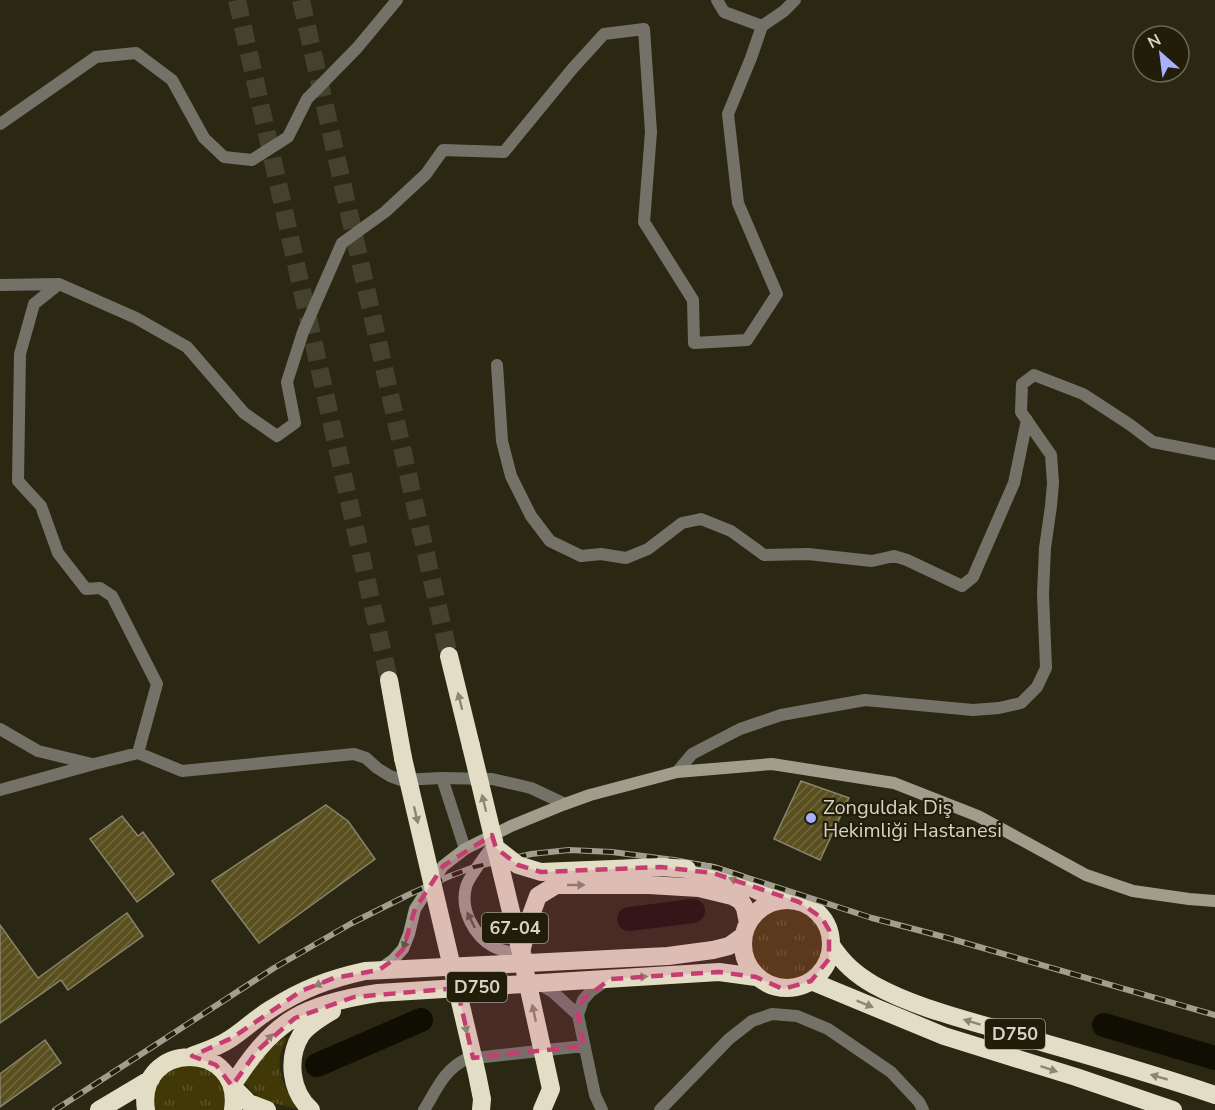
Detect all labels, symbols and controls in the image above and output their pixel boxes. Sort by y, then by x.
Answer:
north arrow [1131,24,1191,84]
text: N [1144,29,1165,54]
one-way arrow [454,692,464,710]
one-way arrow [479,793,489,812]
place label: Zonguldak Diş Hekimliği Hastanesi [823,794,1002,844]
one-way arrow [412,806,422,824]
marker: Zonguldak Diş Hekimliği Hastanesi [804,811,818,825]
one-way arrow [727,876,745,886]
one-way arrow [567,880,586,890]
one-way arrow [466,911,476,929]
road number: 67-04 [482,913,548,943]
one-way arrow [400,932,410,950]
road number: D750 [447,972,507,1002]
one-way arrow [629,972,648,982]
one-way arrow [313,978,331,988]
one-way arrow [856,1000,874,1009]
one-way arrow [529,1003,538,1022]
one-way arrow [461,1016,471,1035]
one-way arrow [963,1017,981,1026]
road number: D750 [985,1019,1045,1049]
one-way arrow [260,1034,274,1048]
one-way arrow [1040,1065,1058,1074]
one-way arrow [1150,1072,1168,1081]

